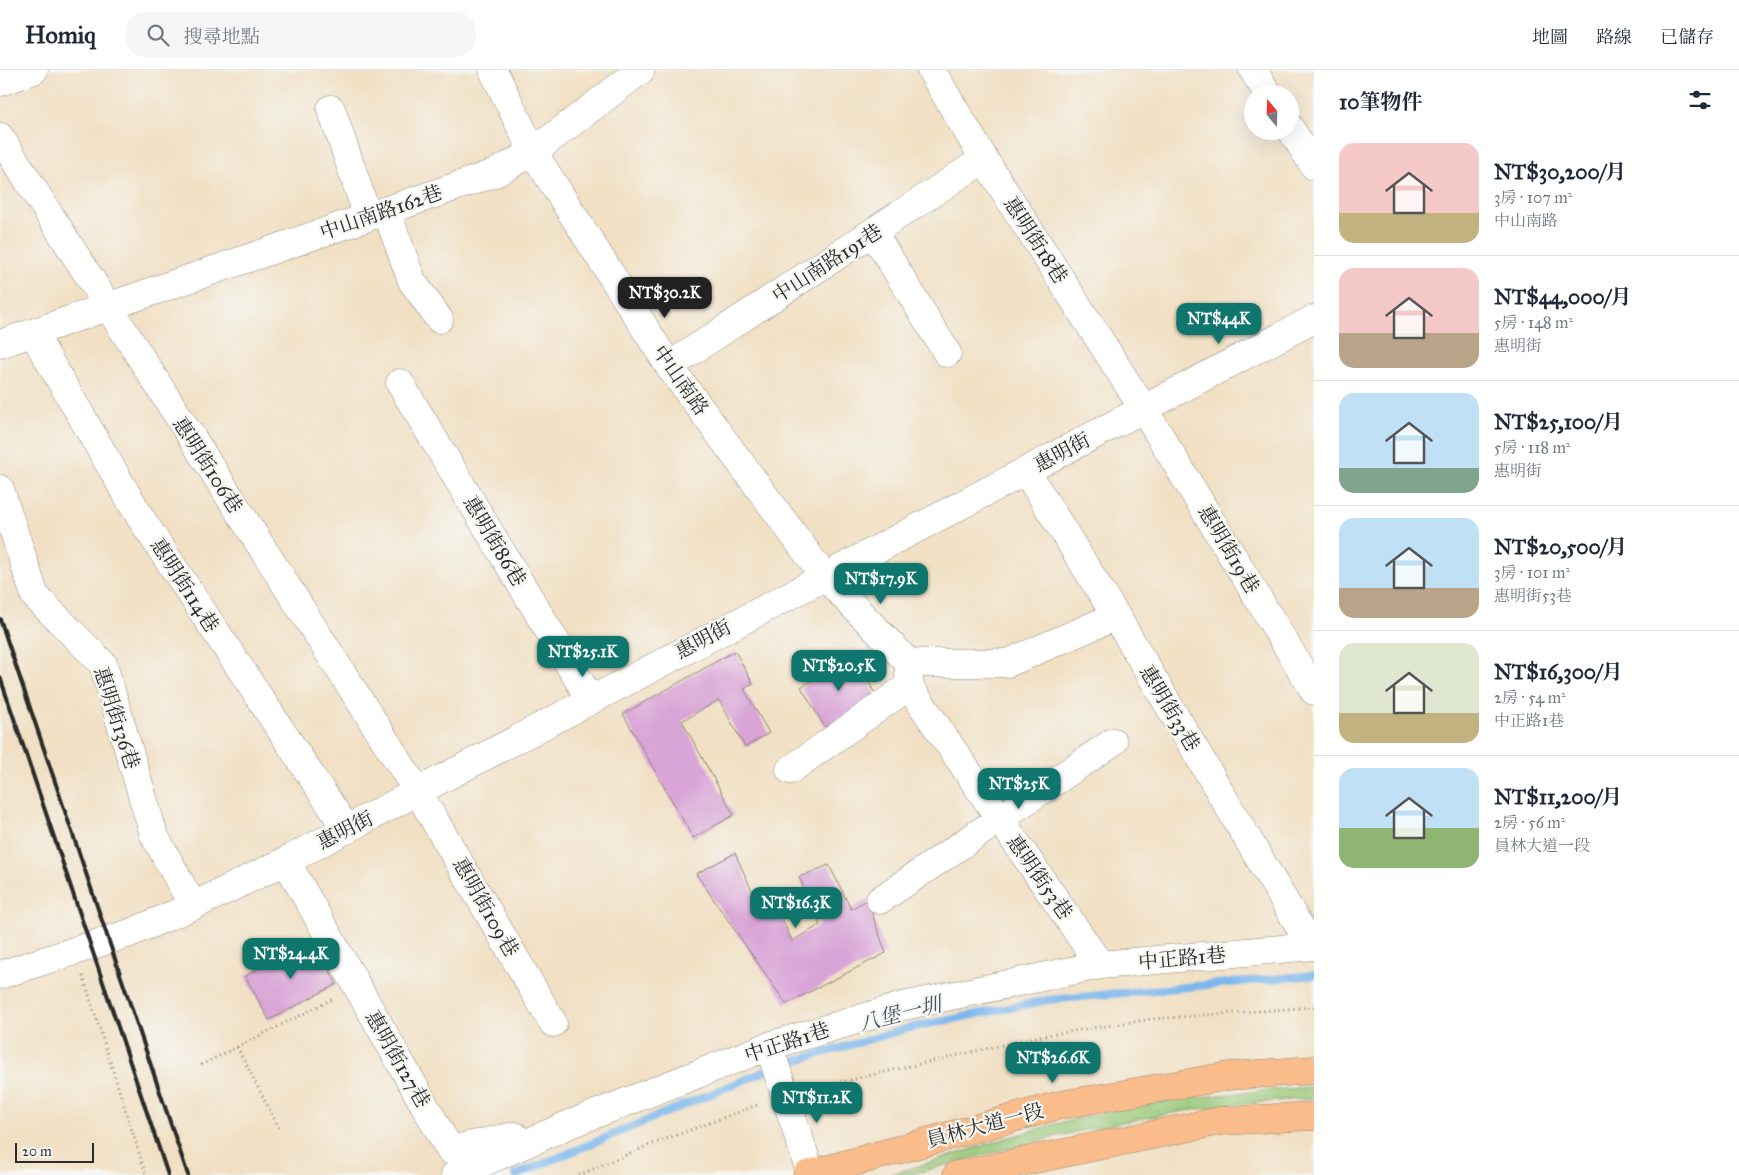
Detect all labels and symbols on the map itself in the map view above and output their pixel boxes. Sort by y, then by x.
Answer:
north arrow [1244,85,1299,140]
street label: 中山南路162巷 [317,180,445,244]
street label: 惠明街18巷 [999,192,1073,288]
street label: 中山南路191巷 [768,219,886,307]
pin: NT$30.2K [613,276,717,319]
pin: NT$44K [1178,302,1260,345]
street label: 中山南路 [648,340,714,420]
street label: 惠明街106巷 [168,412,248,518]
street label: 惠明街 [1030,427,1094,477]
street label: 惠明街86巷 [459,492,531,590]
street label: 惠明街19巷 [1193,501,1265,597]
street label: 惠明街114巷 [146,534,224,636]
pin: NT$17.9K [829,562,933,605]
street label: 惠明街 [671,614,735,664]
pin: NT$25.1K [531,636,635,678]
pin: NT$20.5K [787,650,891,692]
street label: 惠明街33巷 [1135,661,1205,755]
street label: 惠明街136巷 [89,664,145,772]
pin: NT$25K [978,768,1060,810]
street label: 惠明街 [313,806,377,854]
street label: 惠明街53巷 [1002,830,1078,924]
street label: 惠明街109巷 [448,853,524,961]
pin: NT$16.3K [744,886,848,929]
pin: NT$24.4K [239,938,343,980]
street label: 中正路1巷 [1137,942,1227,974]
water label: 八堡一圳 [856,990,947,1037]
street label: 惠明街127巷 [361,1006,435,1112]
street label: 中正路1巷 [741,1017,833,1067]
pin: NT$26.6K [1001,1042,1105,1084]
pin: NT$11.2K [765,1082,869,1124]
street label: 員林大道一段 [924,1098,1046,1152]
scale bar [15,1140,94,1163]

